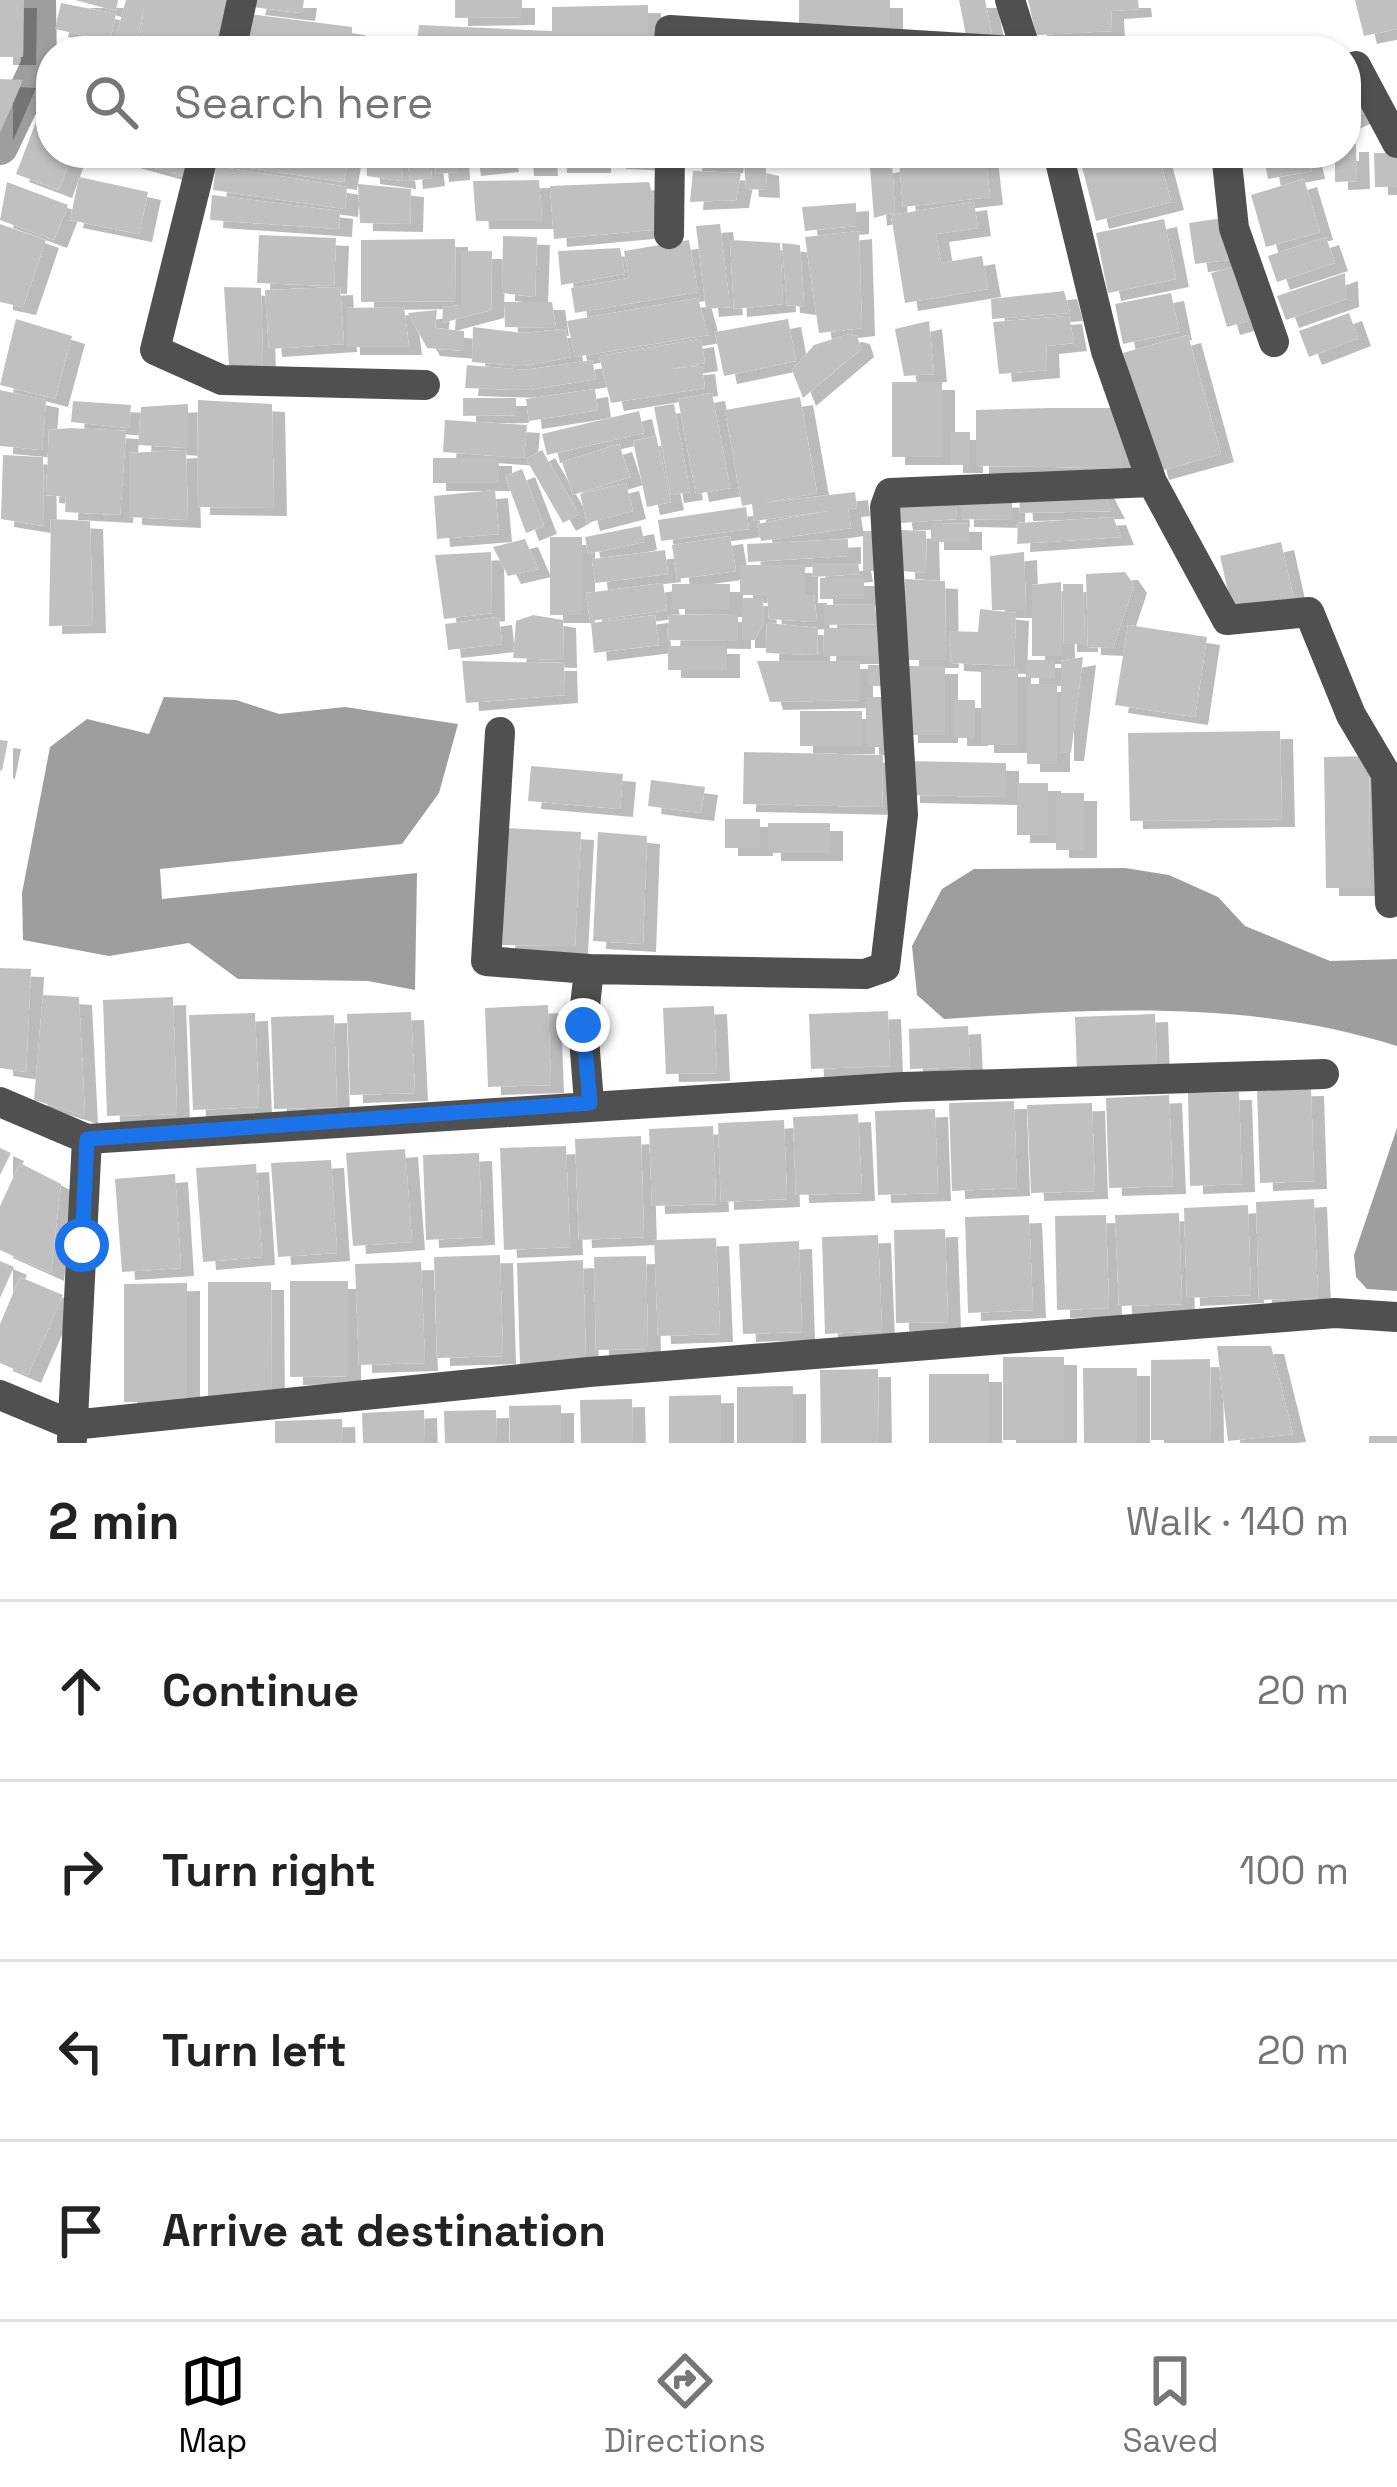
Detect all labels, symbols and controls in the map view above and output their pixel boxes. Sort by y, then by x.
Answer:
search box [36,36,1361,168]
icon: search [78,69,144,135]
text: Search here [174,74,433,131]
route end [556,998,610,1052]
route start [55,1218,109,1272]
text: 2 min [48,1489,180,1554]
text: Walk · 140 m [1126,1497,1349,1546]
icon: ahead [48,1658,114,1724]
text: Continue [162,1662,359,1719]
text: 20 m [1257,1666,1349,1715]
icon: right [48,1838,114,1904]
text: Turn right [162,1842,376,1899]
text: 100 m [1239,1846,1349,1895]
icon: left [48,2018,114,2084]
text: Turn left [162,2022,347,2079]
text: 20 m [1257,2026,1349,2075]
icon: arrive [48,2198,114,2264]
text: Arrive at destination [162,2202,606,2259]
tab: Map [178,2348,247,2462]
tab: Directions [604,2348,766,2462]
tab: Saved [1122,2348,1219,2462]

